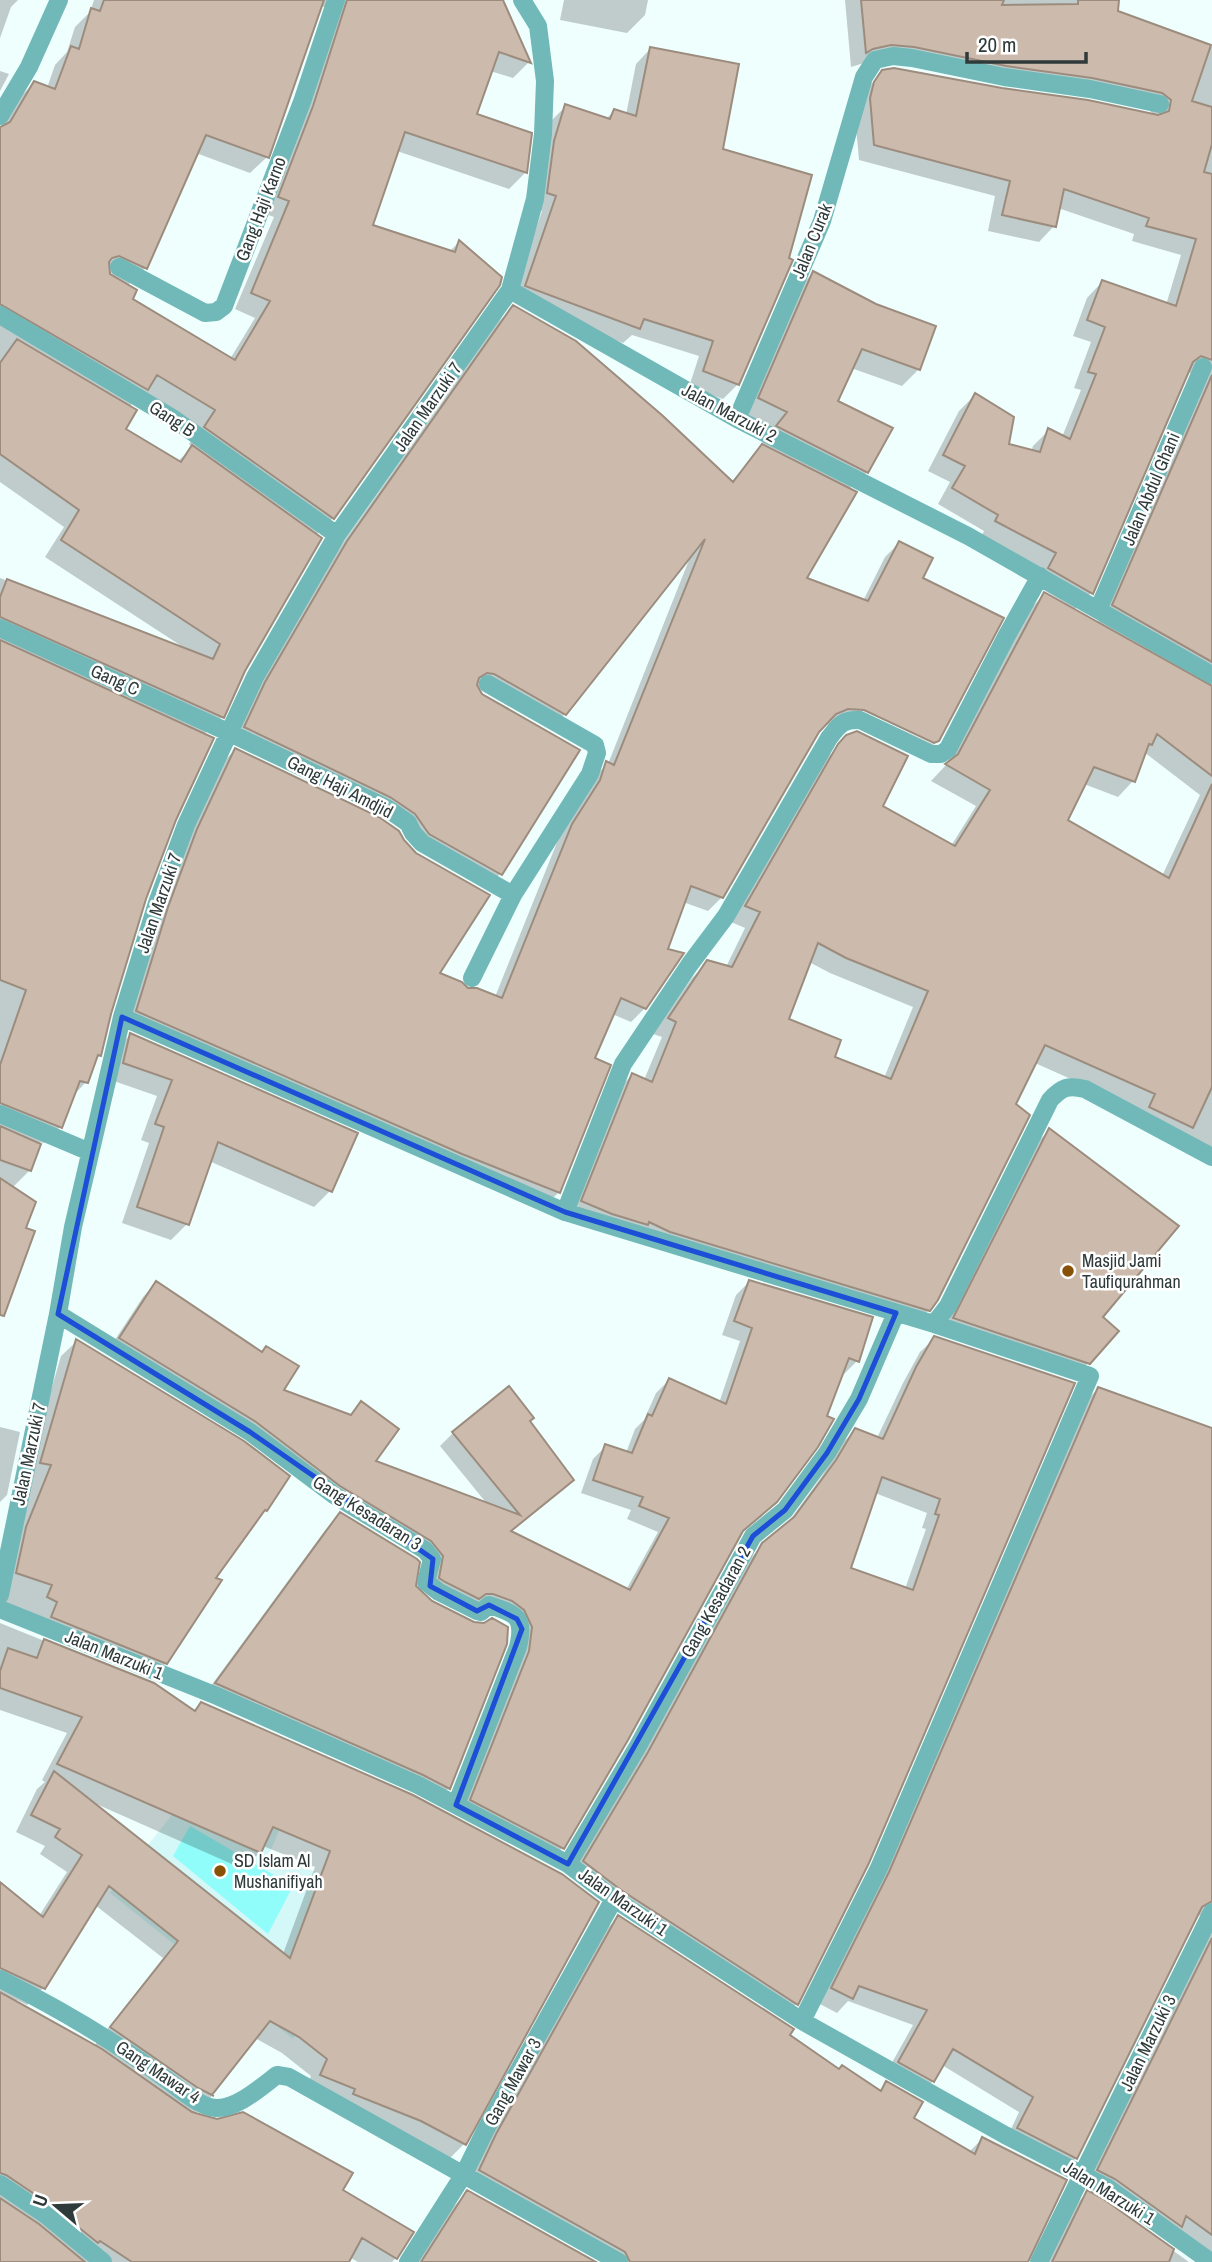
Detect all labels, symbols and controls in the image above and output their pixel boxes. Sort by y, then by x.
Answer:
scale bar [967,21,1086,65]
text: 20 m [978,30,1016,59]
street label: Gang Haji Karno [229,153,292,265]
street label: Jalan Curak [785,199,838,282]
street label: Jalan Marzuki 7 [387,357,468,457]
street label: Jalan Marzuki 2 [677,377,781,448]
street label: Gang B [144,394,200,443]
street label: Jalan Abdul Ghani [1115,428,1186,549]
street label: Gang C [87,658,144,701]
street label: Gang Haji Amdjid [283,749,397,824]
street label: Jalan Marzuki 7 [130,850,187,956]
place label: Masjid Jami Taufiqurahman [1082,1248,1181,1294]
marker: Masjid Jami Taufiqurahman [1060,1263,1076,1279]
street label: Jalan Marzuki 7 [5,1400,52,1507]
street label: Gang Kesadaran 3 [308,1469,426,1556]
street label: Gang Kesadaran 2 [675,1542,757,1662]
street label: Jalan Marzuki 1 [61,1623,168,1686]
place label: SD Islam Al Mushanifiyah [234,1848,323,1894]
street label: Jalan Marzuki 1 [573,1861,674,1942]
marker: SD Islam Al Mushanifiyah [212,1863,228,1879]
street label: Jalan Marzuki 3 [1113,1990,1182,2095]
street label: Gang Mawar 3 [478,2033,547,2130]
street label: Gang Mawar 4 [111,2034,205,2109]
street label: Jalan Marzuki 1 [1058,2154,1161,2231]
north arrow [21,2171,91,2241]
text: U [26,2191,54,2210]

